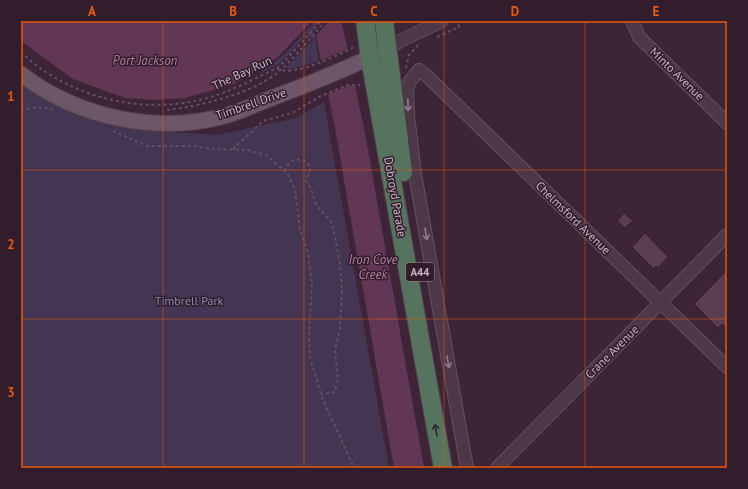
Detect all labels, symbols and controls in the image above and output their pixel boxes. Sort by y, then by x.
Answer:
text: A [88,3,96,20]
text: B [229,3,237,20]
text: C [370,3,378,20]
text: D [511,3,519,20]
text: E [653,3,660,20]
street label: Minto Avenue [647,44,708,103]
water label: Port Jackson [113,52,178,69]
street label: The Bay Run [210,52,274,93]
street label: Timbrell Drive [214,84,288,123]
text: 1 [7,88,15,105]
one-way arrow [404,98,411,111]
street label: Dobroyd Parade [381,156,410,238]
street label: Chelmsford Avenue [533,178,614,257]
one-way arrow [422,227,430,240]
text: 2 [7,236,15,253]
water label: Iron Cove Creek [349,251,397,283]
road number: A44 [406,263,434,281]
park label: Timbrell Park [155,293,224,308]
street label: Crane Avenue [582,322,642,382]
one-way arrow [444,355,452,368]
text: 3 [7,384,15,401]
one-way arrow [432,423,440,436]

